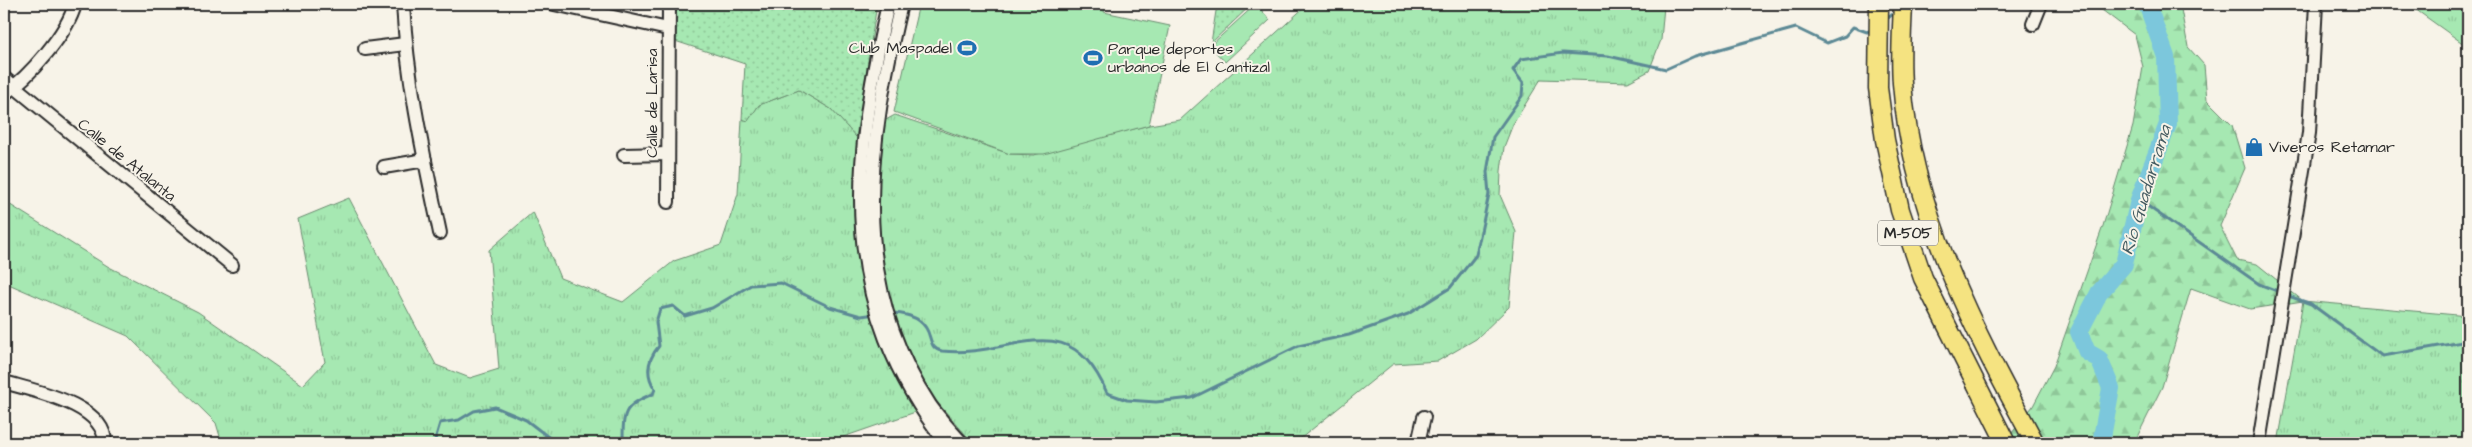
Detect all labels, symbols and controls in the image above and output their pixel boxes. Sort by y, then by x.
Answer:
place label: Club Maspadel [849,37,952,59]
sports icon: Club Maspadel [956,37,978,59]
place label: Parque deportes urbanos de El Cantizal [1108,38,1270,78]
sports icon: Parque deportes urbanos de El Cantizal [1082,47,1104,69]
street label: Calle de Larisa [641,48,663,158]
street label: Calle de Atalanta [73,113,181,207]
water label: Río Guadarrama [2114,121,2178,258]
shop icon: Viveros Retamar [2243,136,2265,158]
place label: Viveros Retamar [2269,136,2395,158]
road number: M-505 [1878,220,1938,246]

